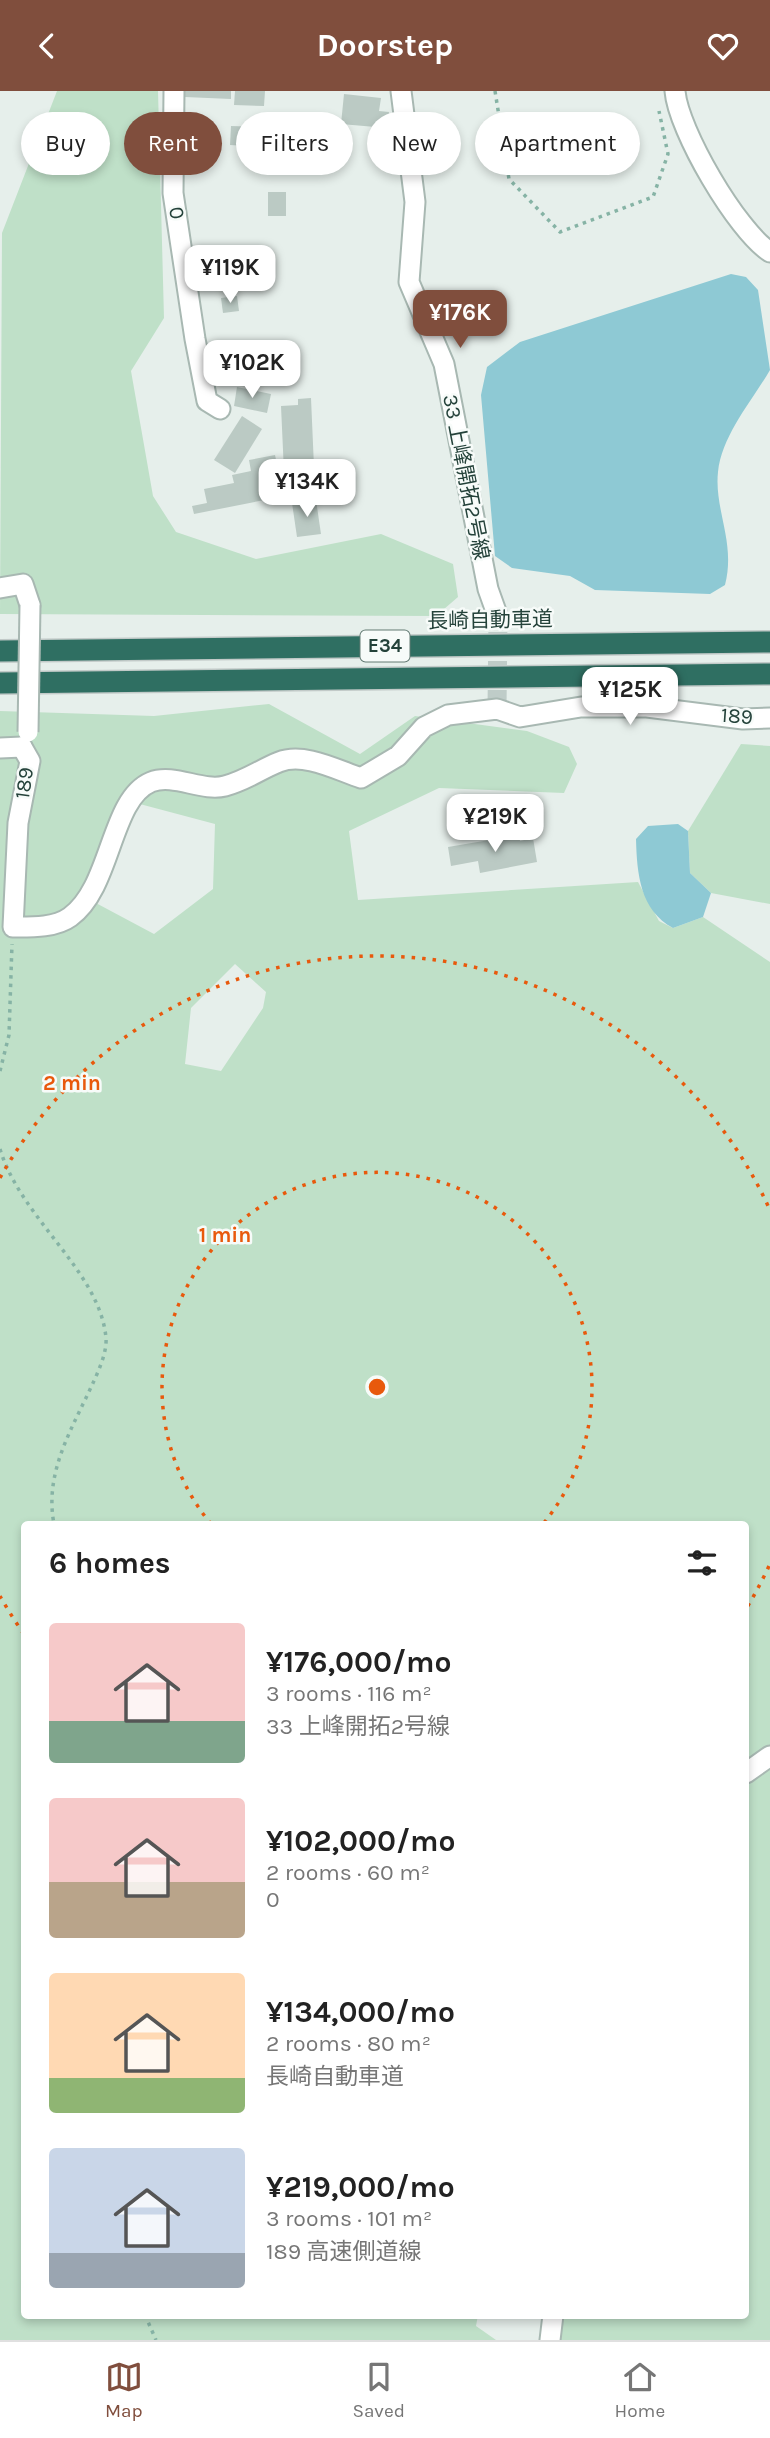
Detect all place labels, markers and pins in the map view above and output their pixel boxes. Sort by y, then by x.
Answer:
pin: ¥119K [181,245,279,305]
pin: ¥176K [411,291,509,350]
pin: ¥102K [203,341,301,400]
pin: ¥134K [258,459,356,519]
pin: ¥125K [581,667,679,727]
pin: ¥219K [446,795,544,854]
centre of rings [365,1375,389,1399]

